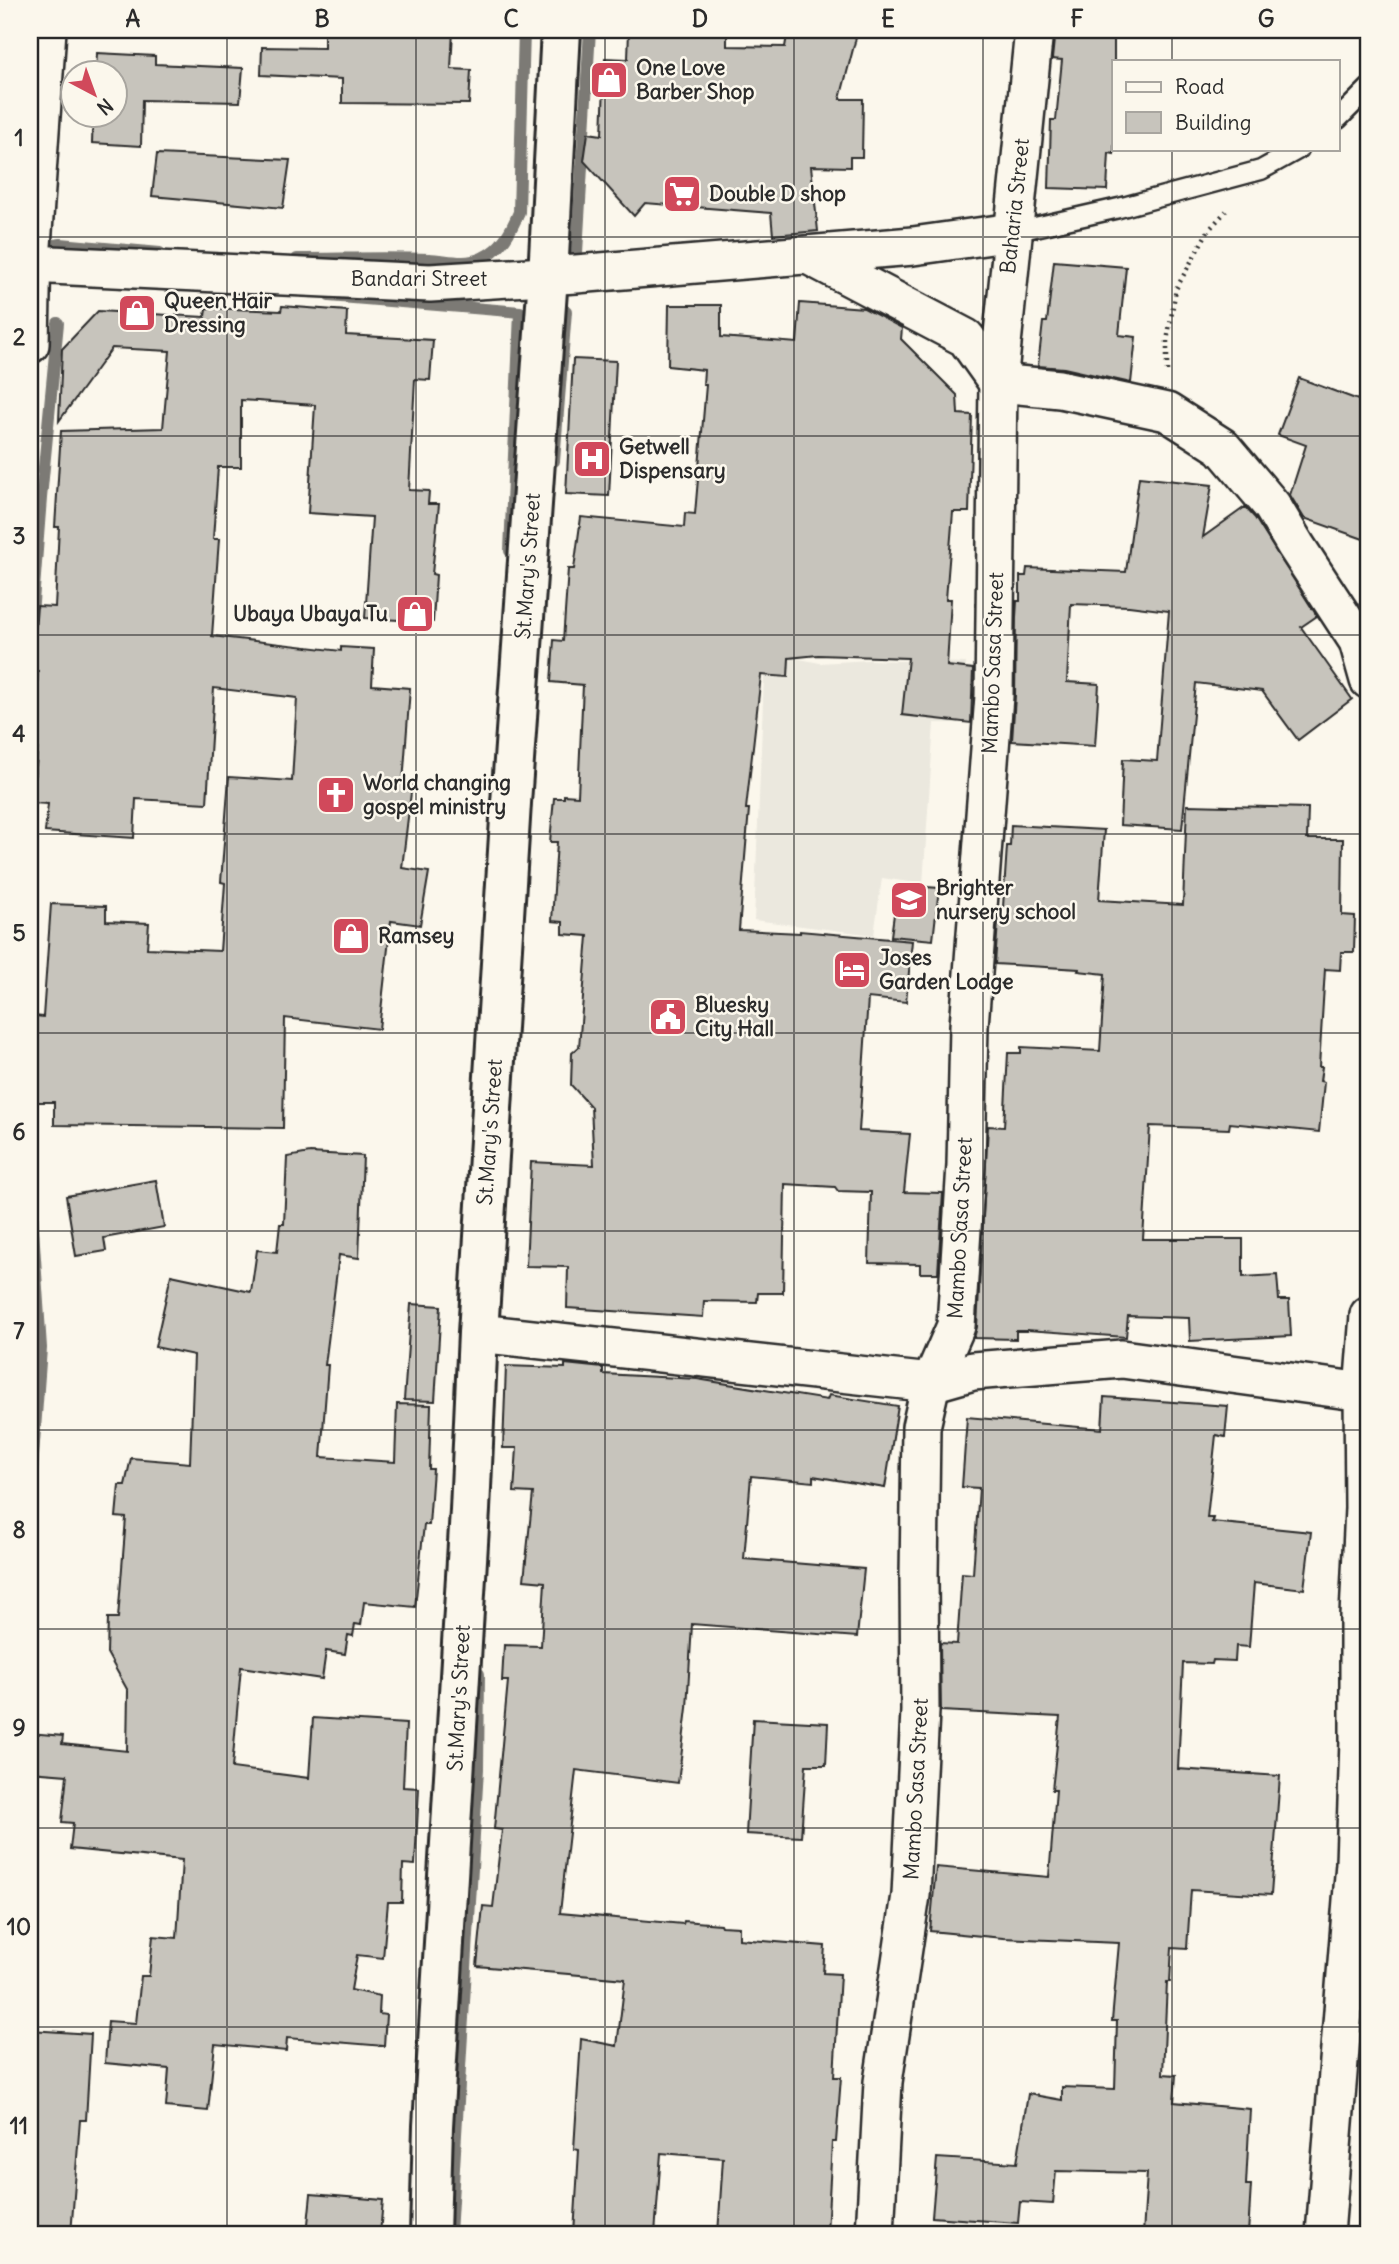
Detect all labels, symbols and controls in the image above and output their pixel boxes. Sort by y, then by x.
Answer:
text: A [126,4,141,33]
text: B [314,4,330,33]
text: C [503,4,519,33]
text: D [692,4,708,33]
text: E [881,4,895,33]
text: F [1070,4,1084,33]
text: G [1258,4,1274,33]
place label: One Love Barber Shop [636,54,754,105]
shop icon: One Love Barber Shop [588,59,630,101]
north arrow [60,60,130,130]
legend [1112,60,1340,150]
text: Road [1175,73,1224,100]
text: N [92,93,118,120]
text: Building [1175,109,1251,136]
text: 1 [14,123,24,152]
street label: Baharia Street [994,137,1035,275]
supermarket icon: Double D shop [661,173,703,215]
place label: Double D shop [709,180,846,207]
street label: Bandari Street [351,265,487,292]
place label: Queen Hair Dressing [164,287,273,338]
shop icon: Queen Hair Dressing [116,292,158,334]
text: 2 [13,322,26,351]
place label: Getwell Dispensary [619,433,726,484]
hospital icon: Getwell Dispensary [571,438,613,480]
street label: St.Mary's Street [509,492,546,640]
text: 3 [12,521,26,550]
street label: Mambo Sasa Street [976,572,1009,754]
shop icon: Ubaya Ubaya Tu [394,593,436,635]
place label: Ubaya Ubaya Tu [233,600,388,627]
text: 4 [12,719,26,748]
place label: World changing gospel ministry [363,769,511,820]
church icon: World changing gospel ministry [315,774,357,816]
place label: Brighter nursery school [936,874,1076,925]
school or university icon: Brighter nursery school [888,879,930,921]
shop icon: Ramsey [330,915,372,957]
text: 5 [12,918,26,947]
place label: Ramsey [378,922,454,949]
place label: Joses Garden Lodge [879,944,1014,995]
hotel icon: Joses Garden Lodge [831,949,873,991]
place label: Bluesky City Hall [695,991,774,1042]
public building icon: Bluesky City Hall [647,996,689,1038]
street label: St.Mary's Street [471,1058,508,1206]
text: 6 [12,1117,26,1146]
street label: Mambo Sasa Street [941,1136,978,1320]
text: 7 [13,1316,25,1345]
text: 8 [12,1515,26,1544]
street label: St.Mary's Street [441,1624,476,1772]
street label: Mambo Sasa Street [897,1697,934,1881]
text: 9 [12,1713,26,1742]
text: 10 [7,1912,31,1941]
text: 11 [10,2111,28,2140]

